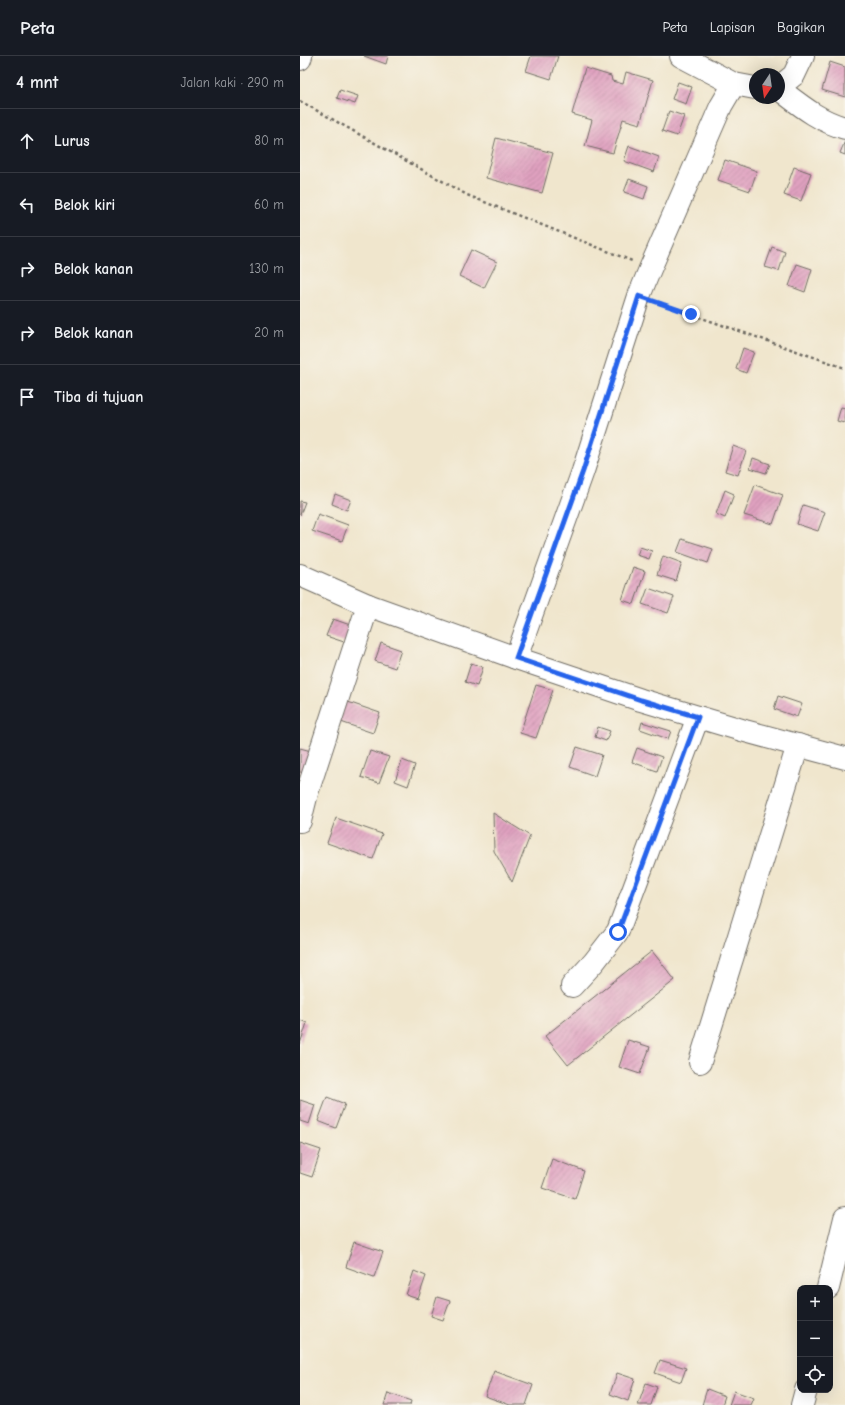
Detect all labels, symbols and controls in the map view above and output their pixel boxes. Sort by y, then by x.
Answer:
text: Peta [20,17,55,39]
text: Peta [663,19,688,36]
text: Lapisan [710,19,755,36]
text: Bagikan [777,19,825,36]
north arrow [749,68,785,104]
text: 4 mnt [16,73,58,92]
text: Jalan kaki · 290 m [181,75,284,90]
icon: ahead [16,130,38,152]
text: Lurus [54,132,90,150]
text: 80 m [254,133,284,148]
icon: left [16,194,38,216]
text: Belok kiri [54,196,115,214]
text: 60 m [254,197,284,212]
icon: right [16,258,38,280]
text: Belok kanan [54,260,133,278]
text: 130 m [249,261,284,276]
route end [682,305,700,323]
icon: right [16,322,38,344]
text: Belok kanan [54,324,133,342]
text: 20 m [254,325,284,340]
icon: arrive [16,386,38,408]
text: Tiba di tujuan [54,388,143,406]
route start [609,923,627,941]
map controls [797,1285,833,1393]
button: + [797,1285,833,1321]
button: − [797,1321,833,1357]
button: locate [797,1357,833,1393]

